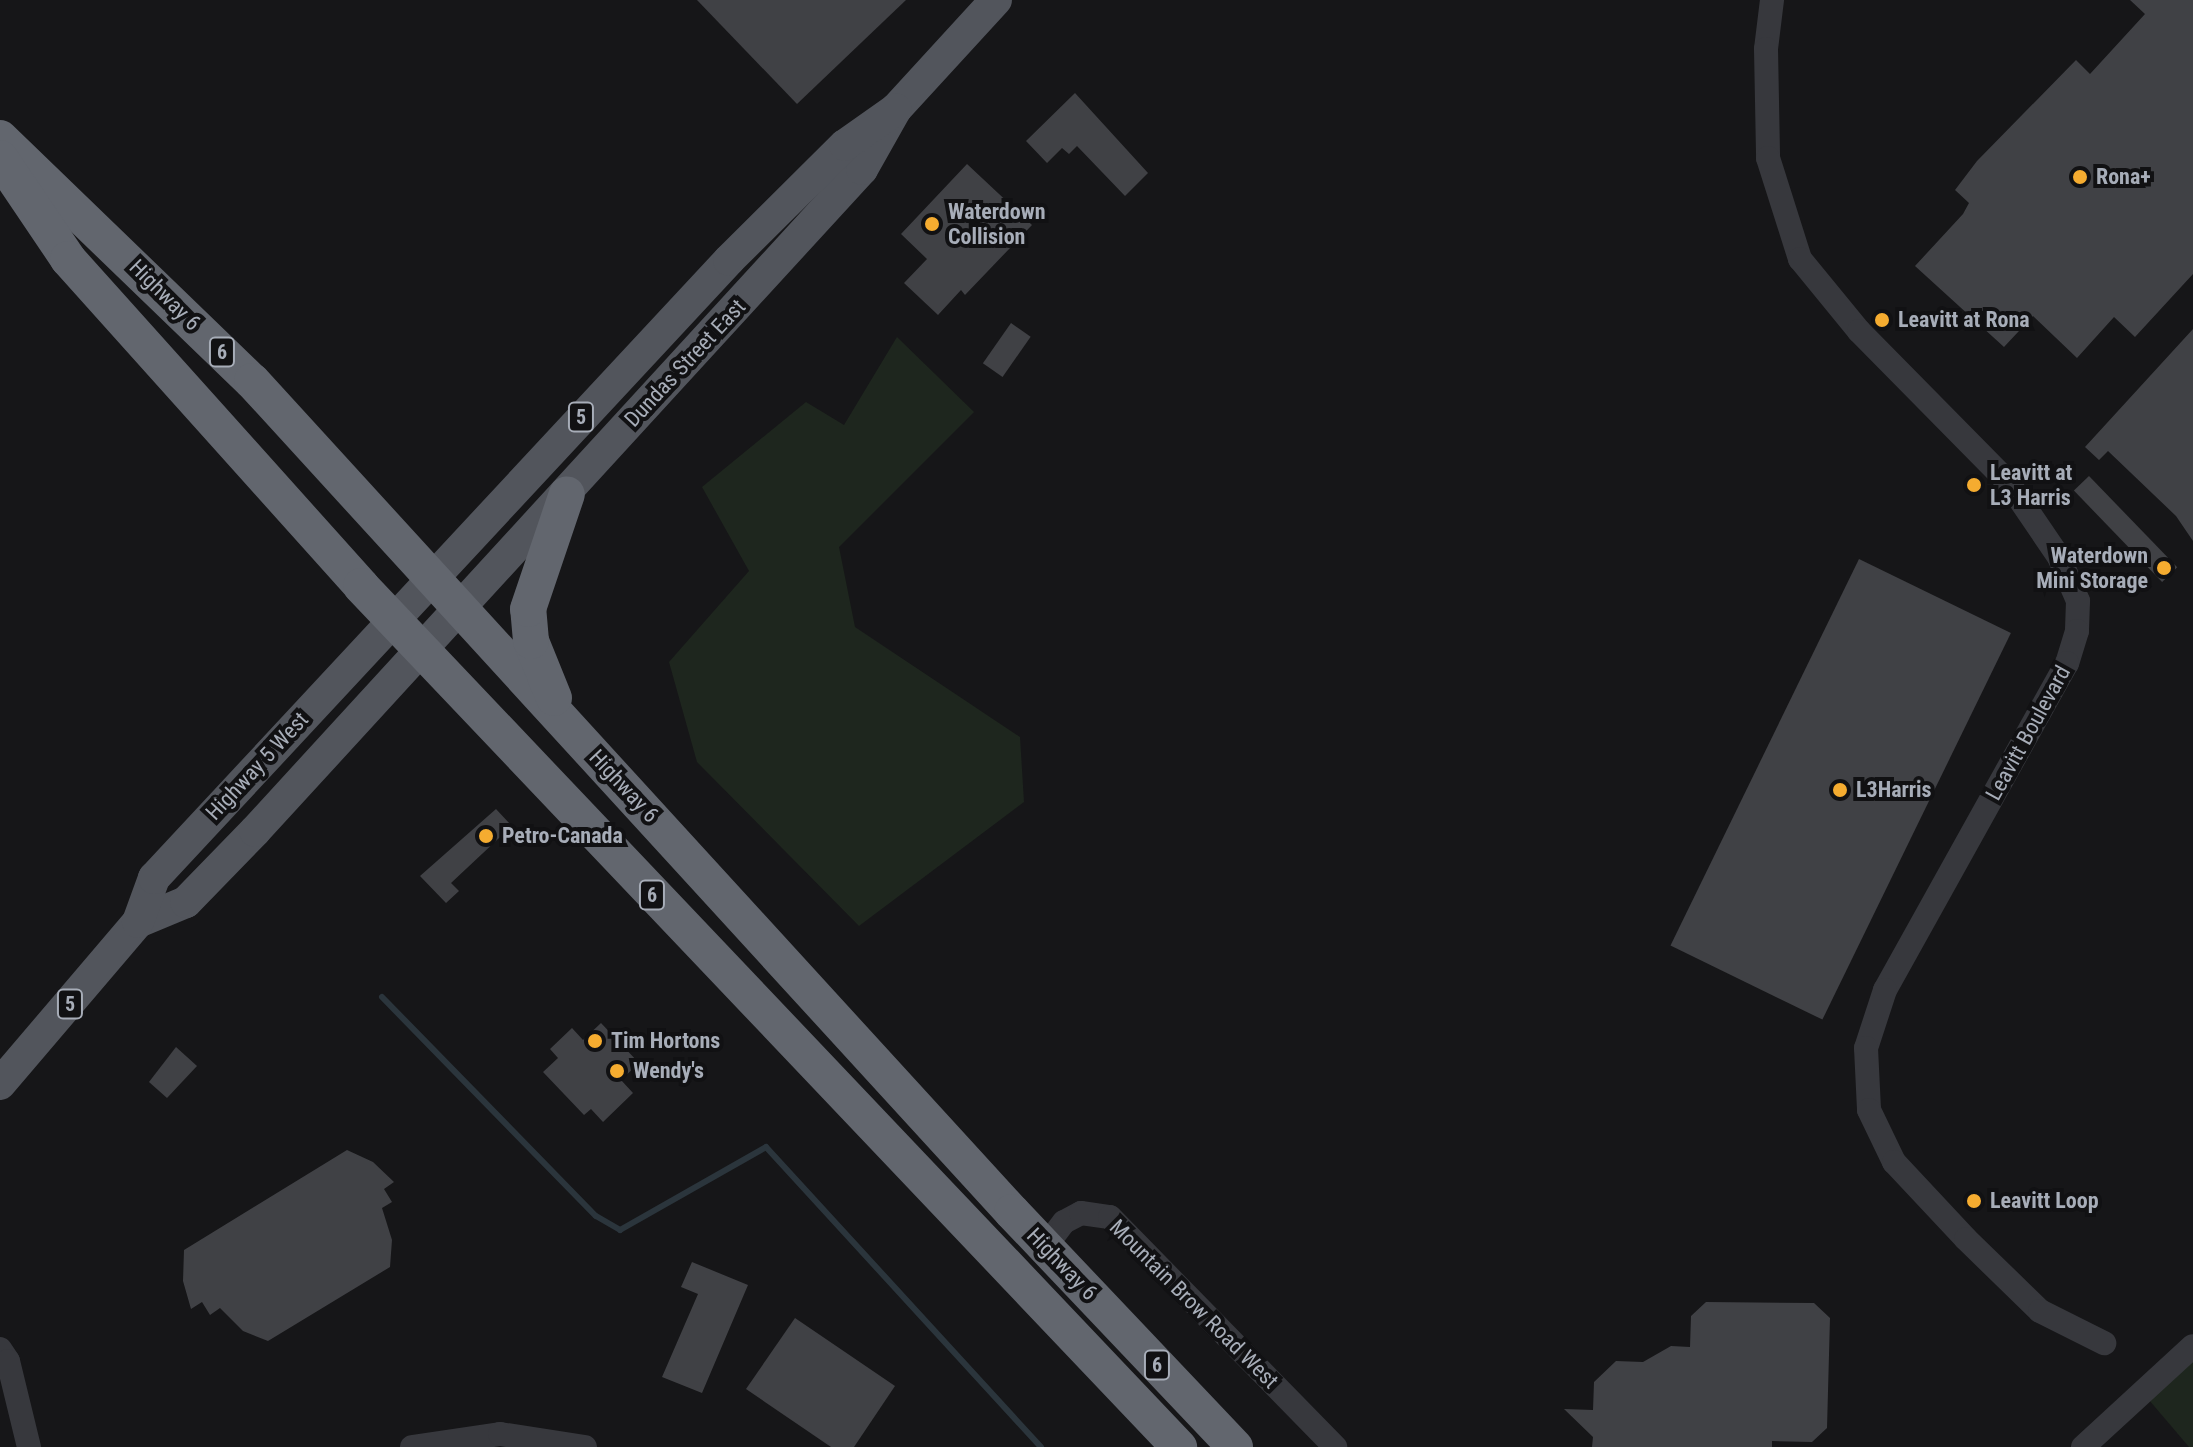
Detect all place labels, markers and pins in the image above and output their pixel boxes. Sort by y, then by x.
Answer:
place label: Rona+ [2096,164,2151,190]
marker: Rona+ [2071,168,2089,186]
place label: Waterdown Collision [948,198,1045,250]
marker: Waterdown Collision [923,215,941,233]
place label: Leavitt at Rona [1898,307,2030,333]
marker: Leavitt at Rona [1873,311,1891,329]
place label: Leavitt at L3 Harris [1990,459,2072,510]
marker: Leavitt at L3 Harris [1965,476,1983,494]
place label: Waterdown Mini Storage [2036,542,2148,594]
marker: Waterdown Mini Storage [2155,559,2173,577]
place label: L3Harris [1856,777,1932,803]
marker: L3Harris [1831,781,1849,799]
place label: Petro-Canada [502,823,623,849]
marker: Petro-Canada [477,827,495,845]
place label: Tim Hortons [611,1028,720,1054]
marker: Tim Hortons [586,1032,604,1050]
place label: Wendy's [633,1058,704,1084]
marker: Wendy's [608,1062,626,1080]
place label: Leavitt Loop [1990,1188,2099,1214]
marker: Leavitt Loop [1965,1192,1983,1210]

